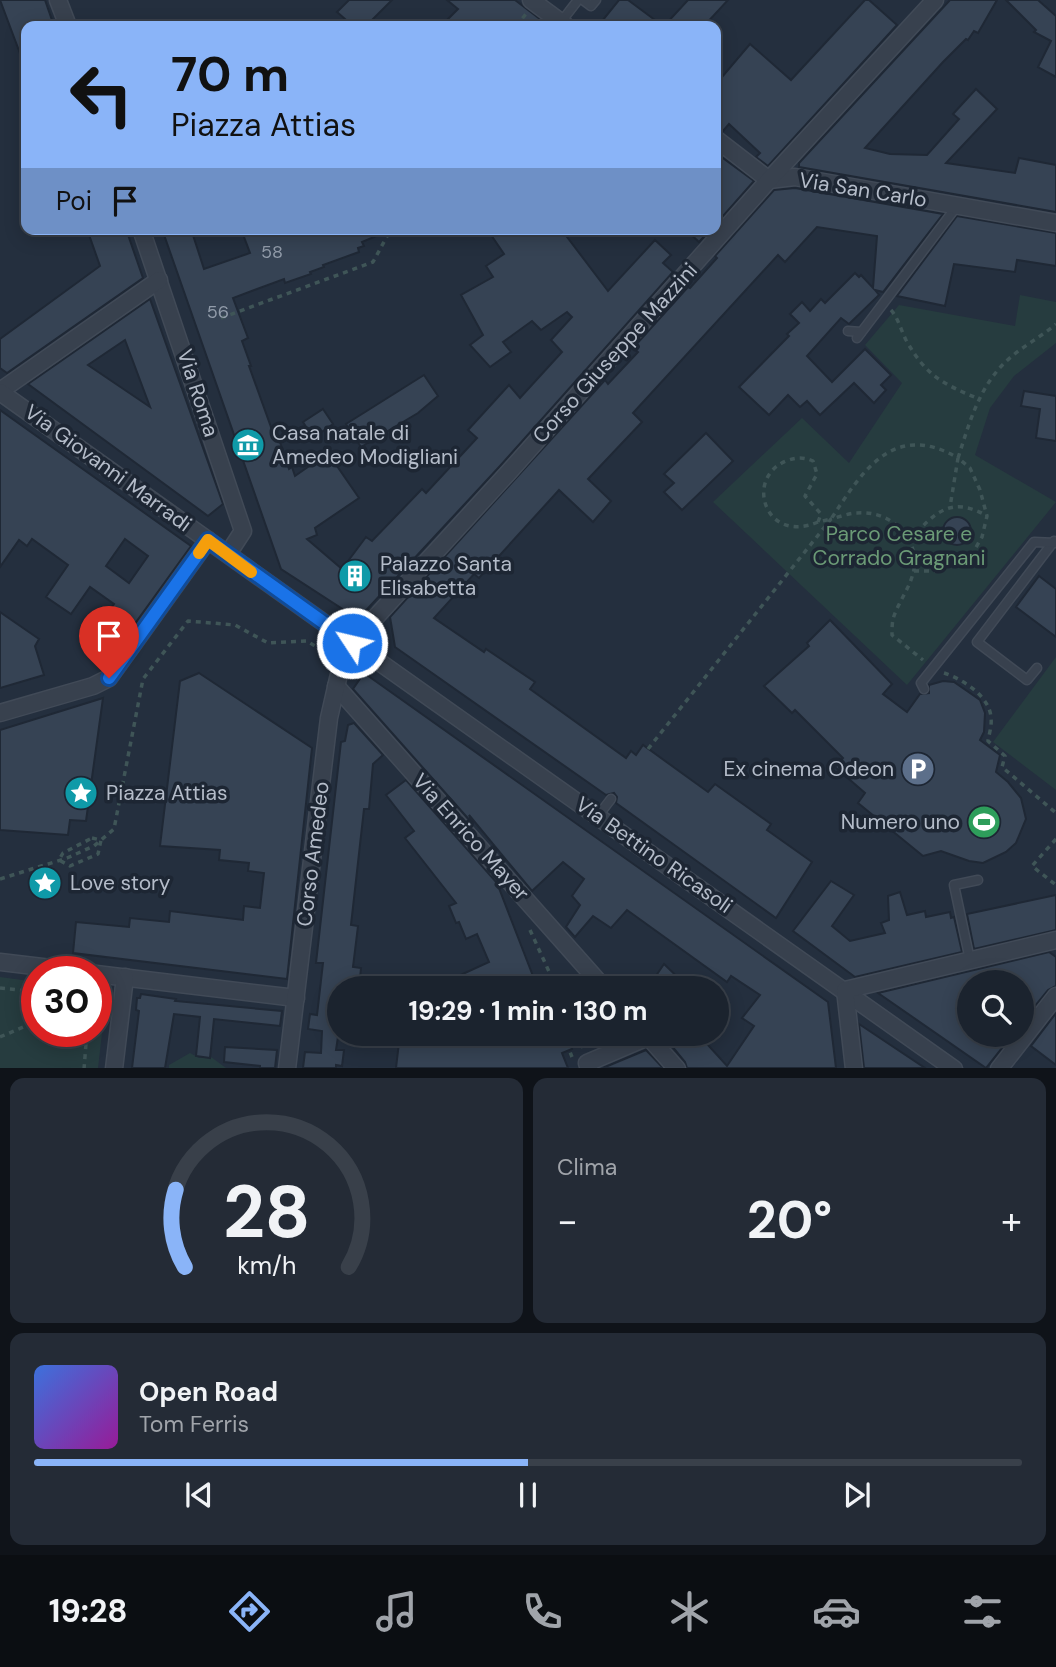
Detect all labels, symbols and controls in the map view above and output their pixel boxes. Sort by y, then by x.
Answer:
text: 70 m [171,42,289,106]
icon: left [56,49,147,140]
text: Piazza Attias [171,104,356,146]
street label: Via San Carlo [797,166,929,214]
icon: arrive [106,182,144,220]
text: Poi [56,184,92,218]
house number: 58 [261,240,283,264]
street label: Corso Giuseppe Mazzini [526,257,704,449]
house number: 56 [207,300,229,324]
street label: Via Roma [171,346,225,440]
street label: Via Giovanni Marradi [19,398,197,538]
place label: Casa natale di Amedeo Modigliani [272,419,458,471]
museum icon: Casa natale di Amedeo Modigliani [229,426,267,464]
park label: Parco Cesare e Corrado Gragnani [812,520,986,572]
place label: Palazzo Santa Elisabetta [380,550,512,602]
building icon: Palazzo Santa Elisabetta [336,557,374,595]
pin [79,606,139,678]
position arrow [315,606,389,680]
icon: arrive [90,617,128,655]
parking icon: Ex cinema Odeon [899,750,937,788]
place label: Ex cinema Odeon [724,755,894,783]
street label: Via Enrico Mayer [406,767,536,907]
place icon: Piazza Attias [62,774,100,812]
place label: Piazza Attias [106,779,227,807]
street label: Corso Amedeo [290,780,336,928]
street label: Via Bettino Ricasoli [570,790,738,920]
sports icon: Numero uno [965,803,1003,841]
place label: Numero uno [841,808,960,836]
place icon: Love story [26,864,64,902]
place label: Love story [70,869,171,897]
speed limit sign: 30 [21,956,112,1047]
map controls [957,970,1034,1047]
button: search [957,970,1034,1047]
text: 19:29 · 1 min · 130 m [409,994,647,1028]
text: Clima [557,1152,617,1182]
text: 28 [223,1165,310,1260]
text: 20° [747,1186,832,1254]
text: − [557,1196,578,1246]
text: + [1001,1196,1022,1246]
text: km/h [237,1248,296,1281]
text: Open Road [139,1375,278,1409]
text: Tom Ferris [139,1409,249,1439]
icon: previous [180,1476,218,1514]
icon: pause [509,1476,547,1514]
icon: next [838,1476,876,1514]
icon: directions [225,1587,274,1636]
icon: music [372,1587,421,1636]
icon: phone [518,1587,567,1636]
icon: climate [665,1587,714,1636]
icon: car [812,1587,861,1636]
icon: filters [958,1587,1007,1636]
text: 19:28 [49,1590,127,1632]

